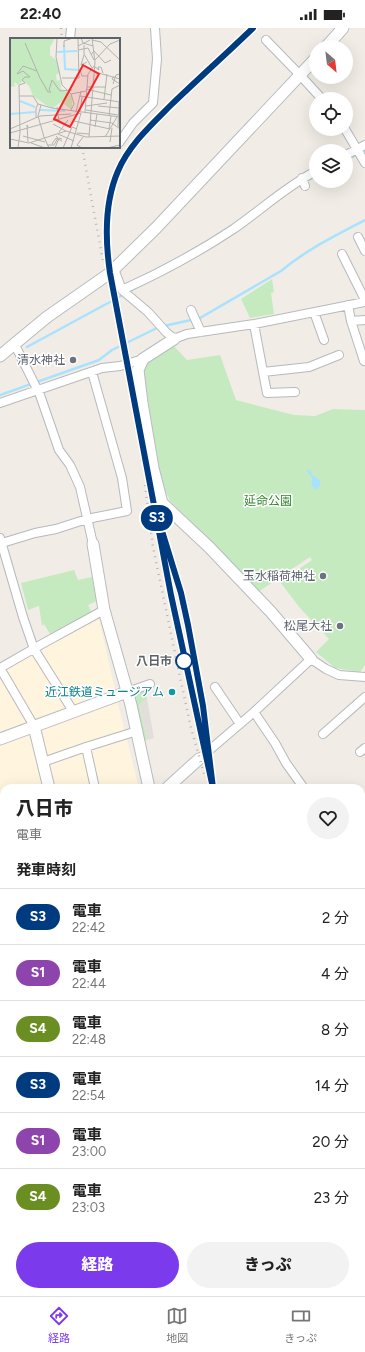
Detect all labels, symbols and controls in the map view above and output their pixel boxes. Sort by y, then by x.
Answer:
text: 22:40 [20,5,61,23]
inset map [10,38,120,148]
north arrow [309,40,353,84]
map controls [309,40,353,188]
button: locate [309,92,353,136]
button: layers [309,144,353,188]
place label: 清水神社 [17,353,65,367]
marker: 清水神社 [68,355,78,365]
park label: 延命公園 [244,494,292,508]
line badge: S3 [139,505,175,531]
text: S3 [149,509,165,526]
place label: 玉水稲荷神社 [243,569,315,583]
marker: 玉水稲荷神社 [318,571,328,581]
place label: 松尾大社 [284,619,332,633]
marker: 松尾大社 [335,621,345,631]
marker: 八日市 [175,652,193,670]
place label: 八日市 [136,654,172,668]
place label: 近江鉄道ミュージアム [45,685,164,699]
marker: 近江鉄道ミュージアム [167,687,177,697]
text: 八日市 [16,797,73,820]
button: heart [307,797,349,839]
text: 電車 [16,827,42,842]
text: 発車時刻 [16,861,76,879]
text: 電車 [72,902,102,920]
text: S3 [30,908,46,925]
text: 2 分 [322,909,349,927]
text: 22:42 [72,920,105,935]
text: 電車 [72,958,102,976]
text: S1 [31,964,45,981]
text: 4 分 [321,965,349,983]
text: 22:44 [72,976,106,991]
text: 電車 [72,1014,102,1032]
text: S4 [29,1020,47,1037]
text: 8 分 [321,1021,349,1039]
text: 22:48 [72,1032,106,1047]
text: 電車 [72,1070,102,1088]
text: S3 [30,1076,46,1093]
text: 14 分 [315,1077,349,1095]
text: 22:54 [72,1088,105,1103]
text: 電車 [72,1126,102,1144]
text: S1 [31,1132,45,1149]
text: 20 分 [312,1133,349,1151]
text: 23:00 [72,1144,106,1159]
text: 電車 [72,1182,102,1200]
text: S4 [29,1188,47,1205]
text: 23 分 [314,1189,349,1207]
text: 23:03 [72,1200,105,1215]
button: 経路 [16,1242,179,1288]
button: きっぷ [187,1242,349,1288]
tab: 経路 [48,1305,70,1345]
tab: 地図 [166,1305,188,1345]
tab: きっぷ [284,1305,317,1345]

